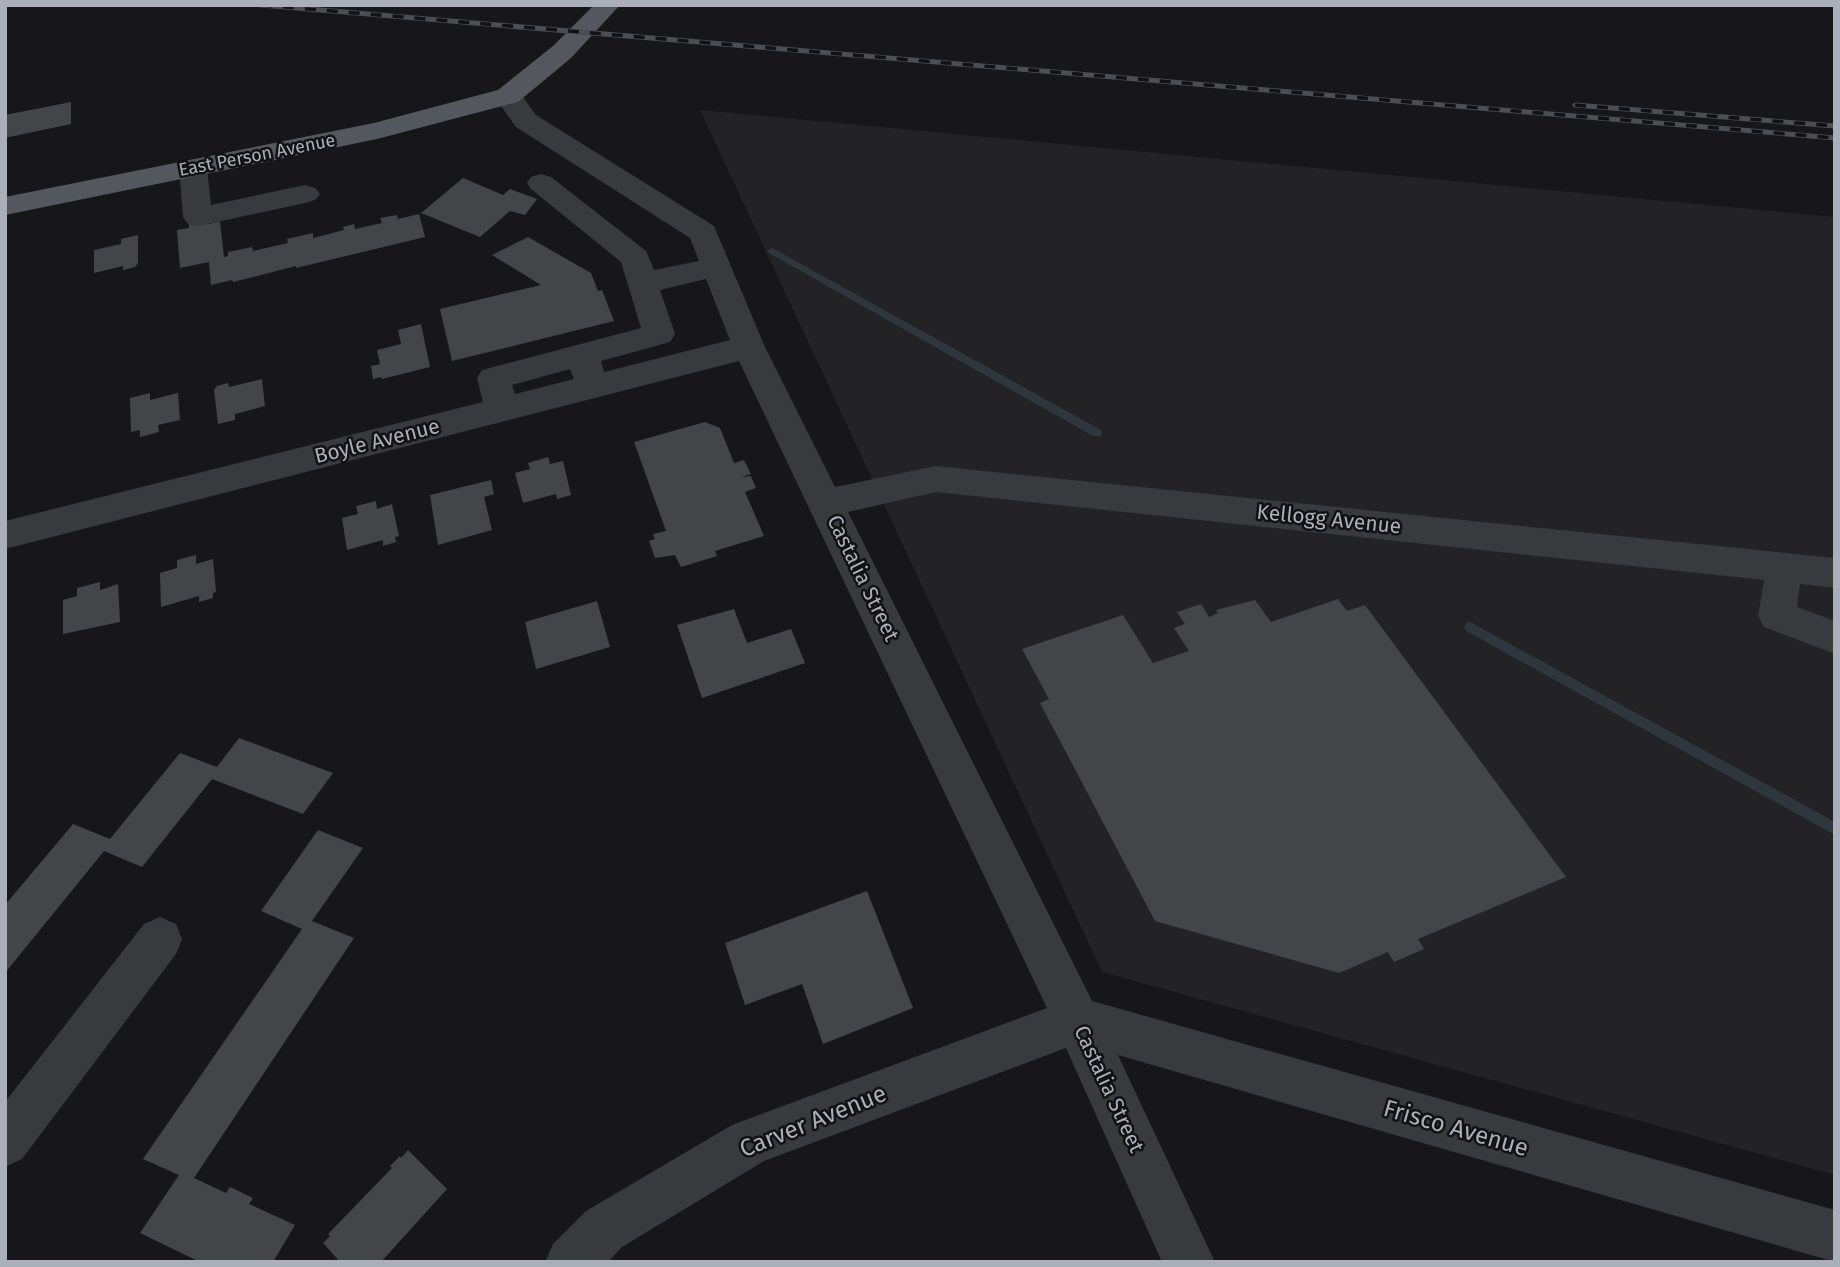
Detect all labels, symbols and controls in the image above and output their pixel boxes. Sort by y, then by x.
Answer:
street label: East Person Avenue [177,129,337,181]
street label: Boyle Avenue [312,413,442,469]
street label: Kellogg Avenue [1255,498,1403,540]
street label: Castalia Street [821,511,905,646]
street label: Castalia Street [1068,1021,1150,1157]
street label: Carver Avenue [736,1079,890,1163]
street label: Frisco Avenue [1380,1094,1532,1162]

